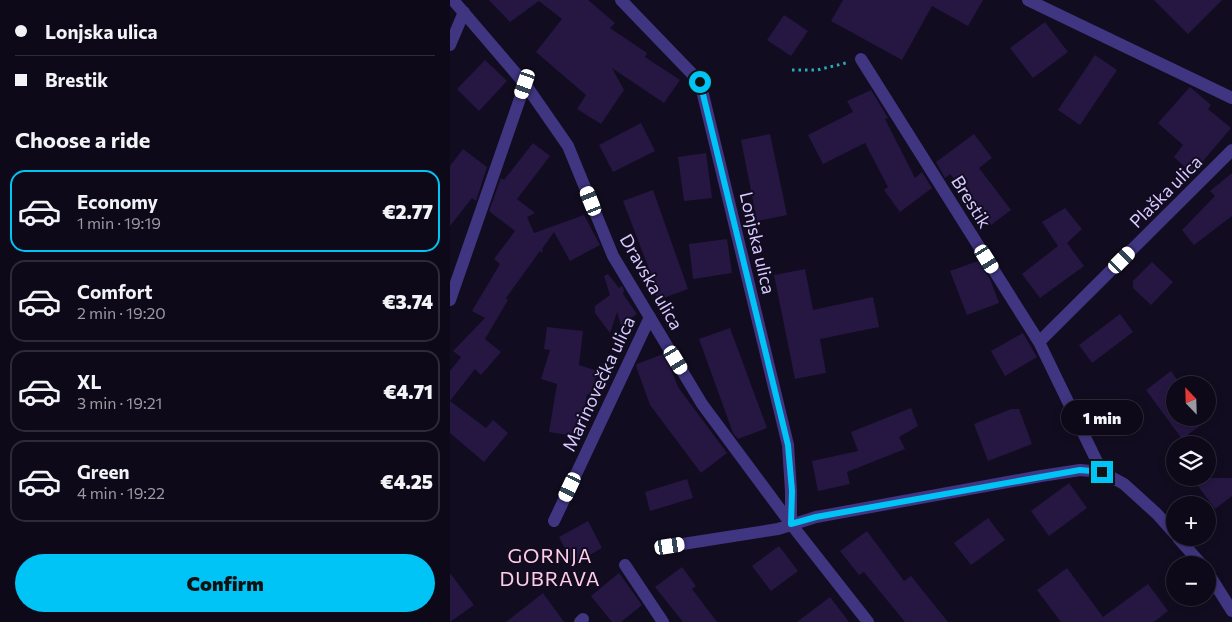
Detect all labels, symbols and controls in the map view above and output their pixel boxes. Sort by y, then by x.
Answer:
text: Lonjska ulica [45,20,158,43]
car [513,67,536,101]
text: Brestik [45,68,108,91]
route start [689,71,711,93]
text: Choose a ride [15,126,150,153]
street label: Plaška ulica [1124,150,1206,232]
street label: Brestik [947,171,997,232]
car [578,184,603,218]
icon: car [17,189,62,234]
street label: Lonjska ulica [736,189,780,296]
text: Economy [77,190,158,213]
text: €2.77 [382,200,433,223]
text: 1 min · 19:19 [77,213,161,232]
street label: Dravska ulica [616,230,688,333]
car [972,242,1001,276]
car [1106,244,1137,276]
icon: car [17,279,62,324]
text: Comfort [77,280,153,303]
text: €3.74 [382,290,433,313]
text: 2 min · 19:20 [77,303,166,322]
street label: Marinovečka ulica [557,313,639,455]
car [661,343,690,377]
icon: car [17,369,62,414]
text: XL [77,370,102,393]
north arrow [1166,376,1216,426]
map controls [1166,376,1216,606]
text: €4.71 [383,380,433,403]
text: 3 min · 19:21 [77,393,162,412]
callout: 1 min [1061,400,1143,434]
text: 1 min [1083,408,1121,427]
button: layers [1166,436,1216,486]
icon: car [17,459,62,504]
text: Green [77,460,129,483]
route end [1091,461,1113,483]
text: €4.25 [380,470,433,493]
car [556,470,583,504]
text: 4 min · 19:22 [77,483,165,502]
button: + [1166,496,1216,546]
car [654,536,685,556]
district label: GORNJA DUBRAVA [499,543,601,590]
button: Confirm [15,554,435,612]
button: − [1166,556,1216,606]

